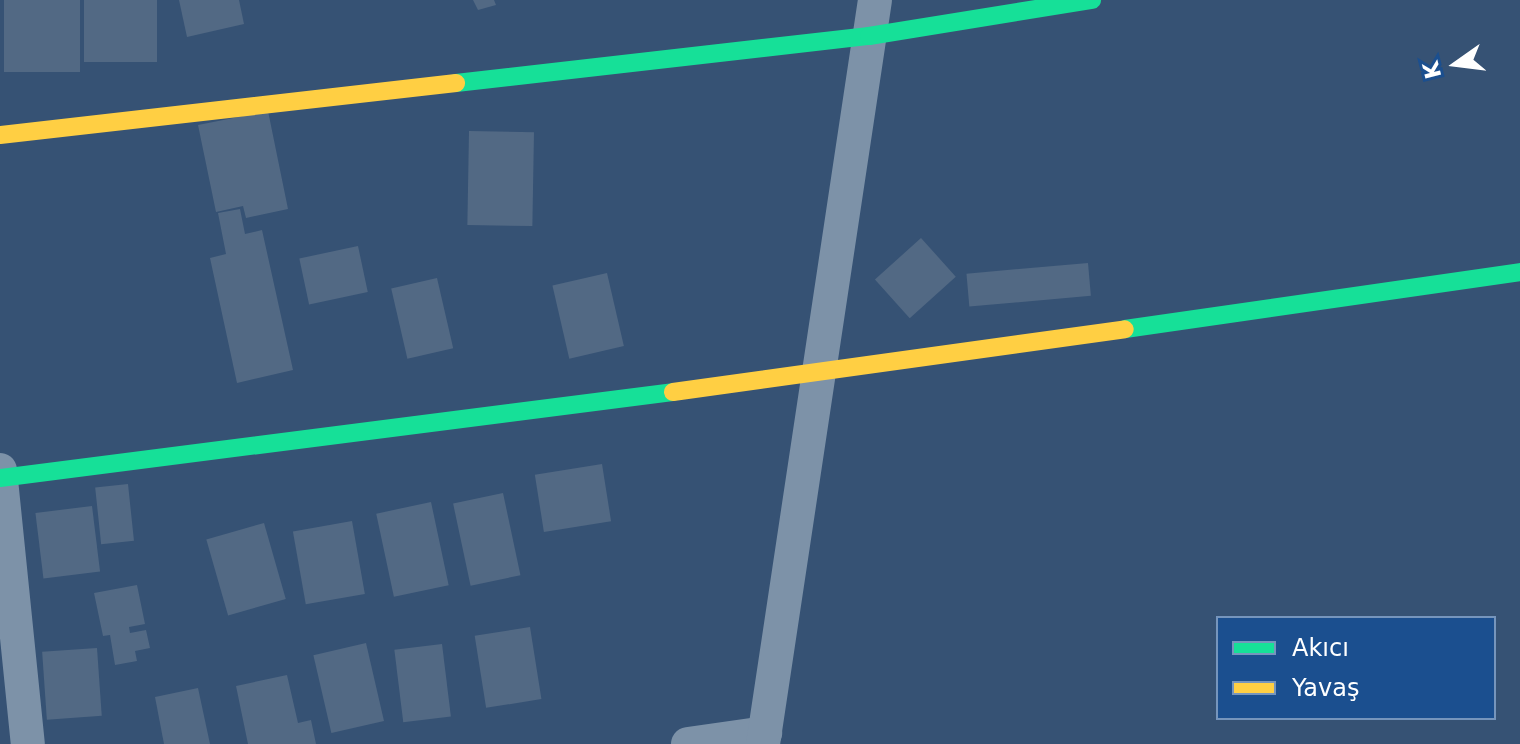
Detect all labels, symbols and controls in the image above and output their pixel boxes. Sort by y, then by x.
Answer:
north arrow [1416,24,1496,104]
text: K [1418,59,1446,81]
legend [1216,616,1496,720]
text: Akıcı [1292,634,1349,662]
text: Yavaş [1292,674,1359,702]

